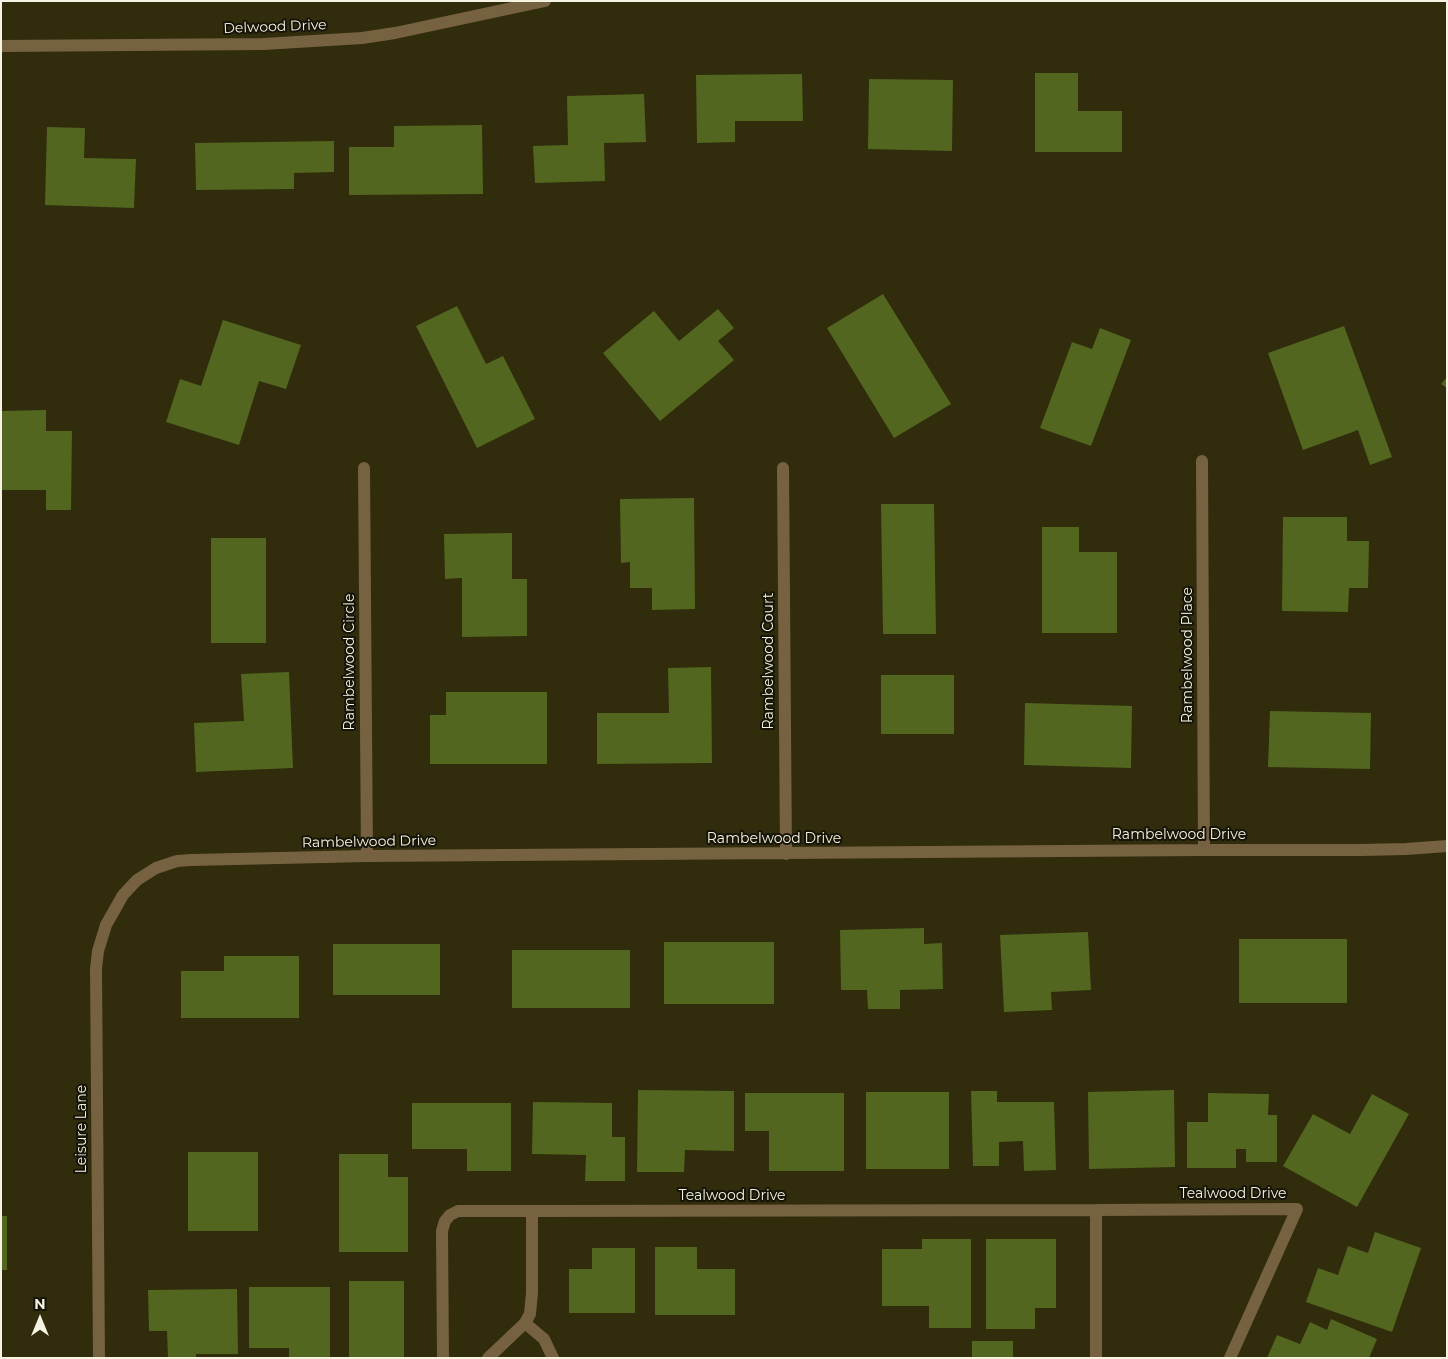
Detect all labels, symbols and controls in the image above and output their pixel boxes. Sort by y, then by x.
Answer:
street label: Delwood Drive [223,17,327,37]
street label: Rambelwood Place [1180,587,1196,723]
street label: Rambelwood Court [761,593,777,729]
street label: Rambelwood Circle [342,594,358,730]
street label: Rambelwood Drive [1112,827,1246,843]
street label: Rambelwood Drive [707,831,841,847]
street label: Rambelwood Drive [302,832,436,852]
street label: Leisure Lane [74,1085,90,1173]
street label: Tealwood Drive [1179,1186,1287,1202]
street label: Tealwood Drive [678,1188,786,1204]
north arrow [15,1294,65,1344]
text: N [34,1295,46,1313]

